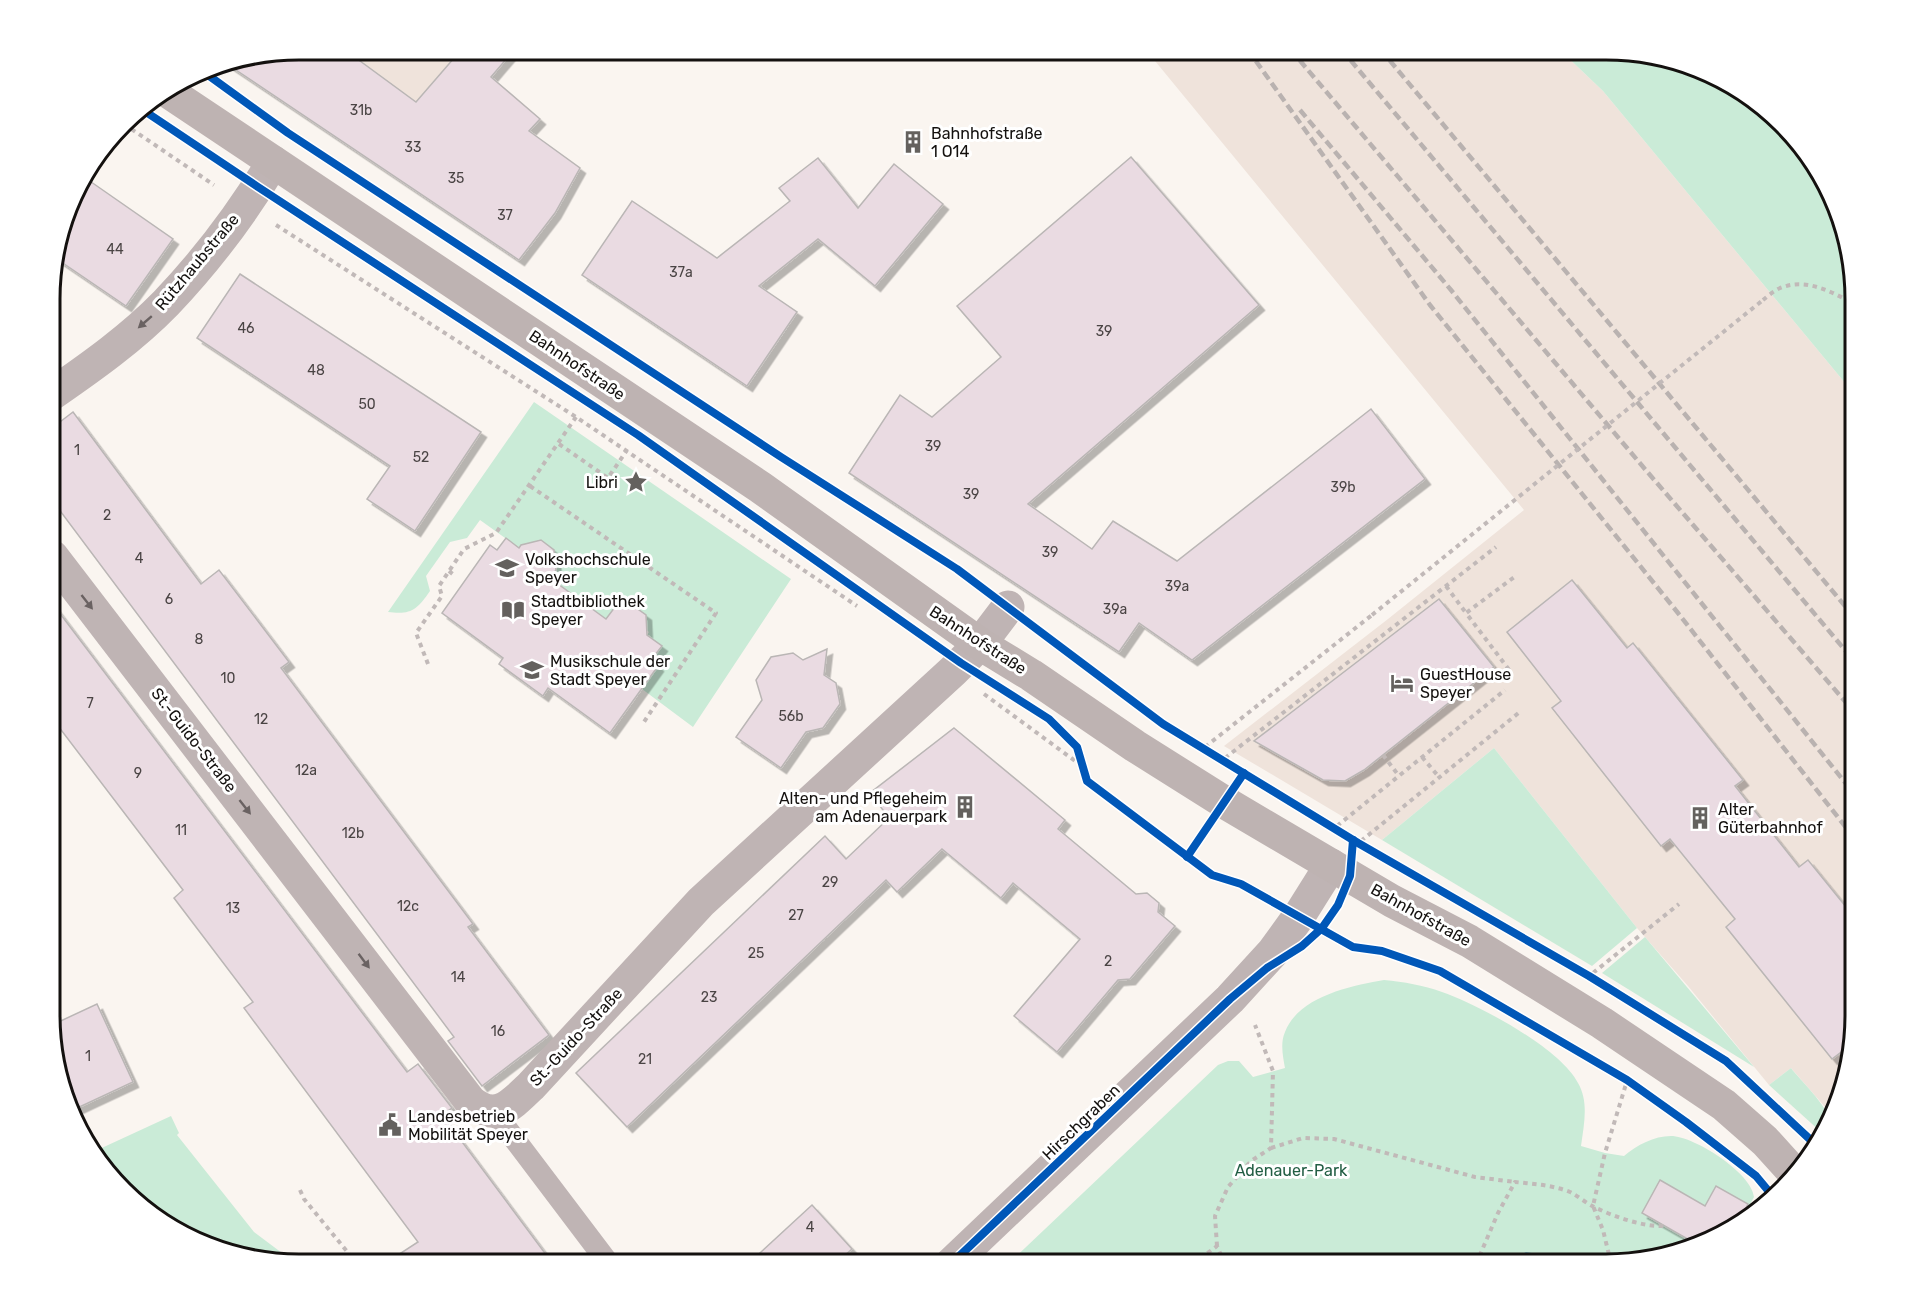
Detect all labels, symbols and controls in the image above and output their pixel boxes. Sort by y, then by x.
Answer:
house number: 31b [350,102,372,119]
place label: Bahnhofstraße 1 O14 [931,124,1043,161]
building icon: Bahnhofstraße 1 O14 [900,129,926,155]
house number: 33 [405,139,421,156]
house number: 35 [448,170,464,187]
house number: 37 [497,207,513,224]
street label: Rützhaubstraße [151,210,243,314]
house number: 44 [106,241,124,258]
house number: 37a [669,264,693,281]
one-way arrow [138,315,153,328]
house number: 46 [237,320,255,337]
house number: 39 [1096,323,1112,340]
street label: Bahnhofstraße [525,326,629,404]
house number: 48 [307,362,325,379]
house number: 50 [358,396,376,413]
house number: 39 [925,438,941,455]
house number: 1 [74,442,80,459]
house number: 52 [413,449,429,466]
place icon: Libri [623,469,649,495]
place label: Libri [586,473,618,492]
house number: 39b [1330,479,1356,496]
house number: 39 [963,486,979,503]
house number: 2 [103,507,111,524]
house number: 39 [1042,544,1058,561]
house number: 4 [135,550,144,567]
place label: Volkshochschule Speyer [525,550,651,587]
school or university icon: Volkshochschule Speyer [494,555,520,581]
house number: 39a [1165,578,1189,595]
house number: 6 [165,591,173,608]
place label: Stadtbibliothek Speyer [531,592,646,629]
one-way arrow [81,595,93,610]
library icon: Stadtbibliothek Speyer [500,597,526,623]
house number: 39a [1103,601,1127,618]
street label: Bahnhofstraße [926,602,1030,678]
house number: 8 [195,631,204,648]
place label: Musikschule der Stadt Speyer [550,652,670,689]
school or university icon: Musikschule der Stadt Speyer [519,657,545,683]
place label: GuestHouse Speyer [1420,665,1511,702]
house number: 10 [221,670,236,687]
hotel icon: GuestHouse Speyer [1389,670,1415,696]
street label: St.-Guido-Straße [147,684,241,796]
house number: 7 [86,695,94,712]
house number: 56b [778,708,804,725]
house number: 12 [254,711,268,728]
house number: 12a [295,762,317,779]
house number: 9 [134,765,142,782]
place label: Alten- und Pflegeheim am Adenauerpark [779,789,948,826]
building icon: Alten- und Pflegeheim am Adenauerpark [952,794,978,820]
one-way arrow [238,799,250,814]
place label: Alter Güterbahnhof [1718,800,1823,837]
building icon: Alter Güterbahnhof [1687,805,1713,831]
house number: 11 [175,822,187,839]
house number: 12b [342,825,364,842]
house number: 29 [822,874,838,891]
street label: Bahnhofstraße [1368,880,1474,950]
house number: 12c [397,898,419,915]
house number: 13 [226,900,240,917]
house number: 27 [788,907,804,924]
house number: 25 [748,945,764,962]
one-way arrow [357,953,370,969]
house number: 2 [1104,953,1112,970]
house number: 14 [451,969,466,986]
street label: St.-Guido-Straße [526,984,626,1090]
house number: 23 [701,989,717,1006]
house number: 16 [491,1023,505,1040]
house number: 1 [85,1048,91,1065]
house number: 21 [638,1051,652,1068]
street label: Hirschgraben [1038,1080,1124,1164]
place label: Landesbetrieb Mobilität Speyer [408,1107,528,1144]
public building icon: Landesbetrieb Mobilität Speyer [377,1112,403,1138]
park label: Adenauer-Park [1235,1161,1348,1180]
house number: 4 [806,1219,815,1236]

